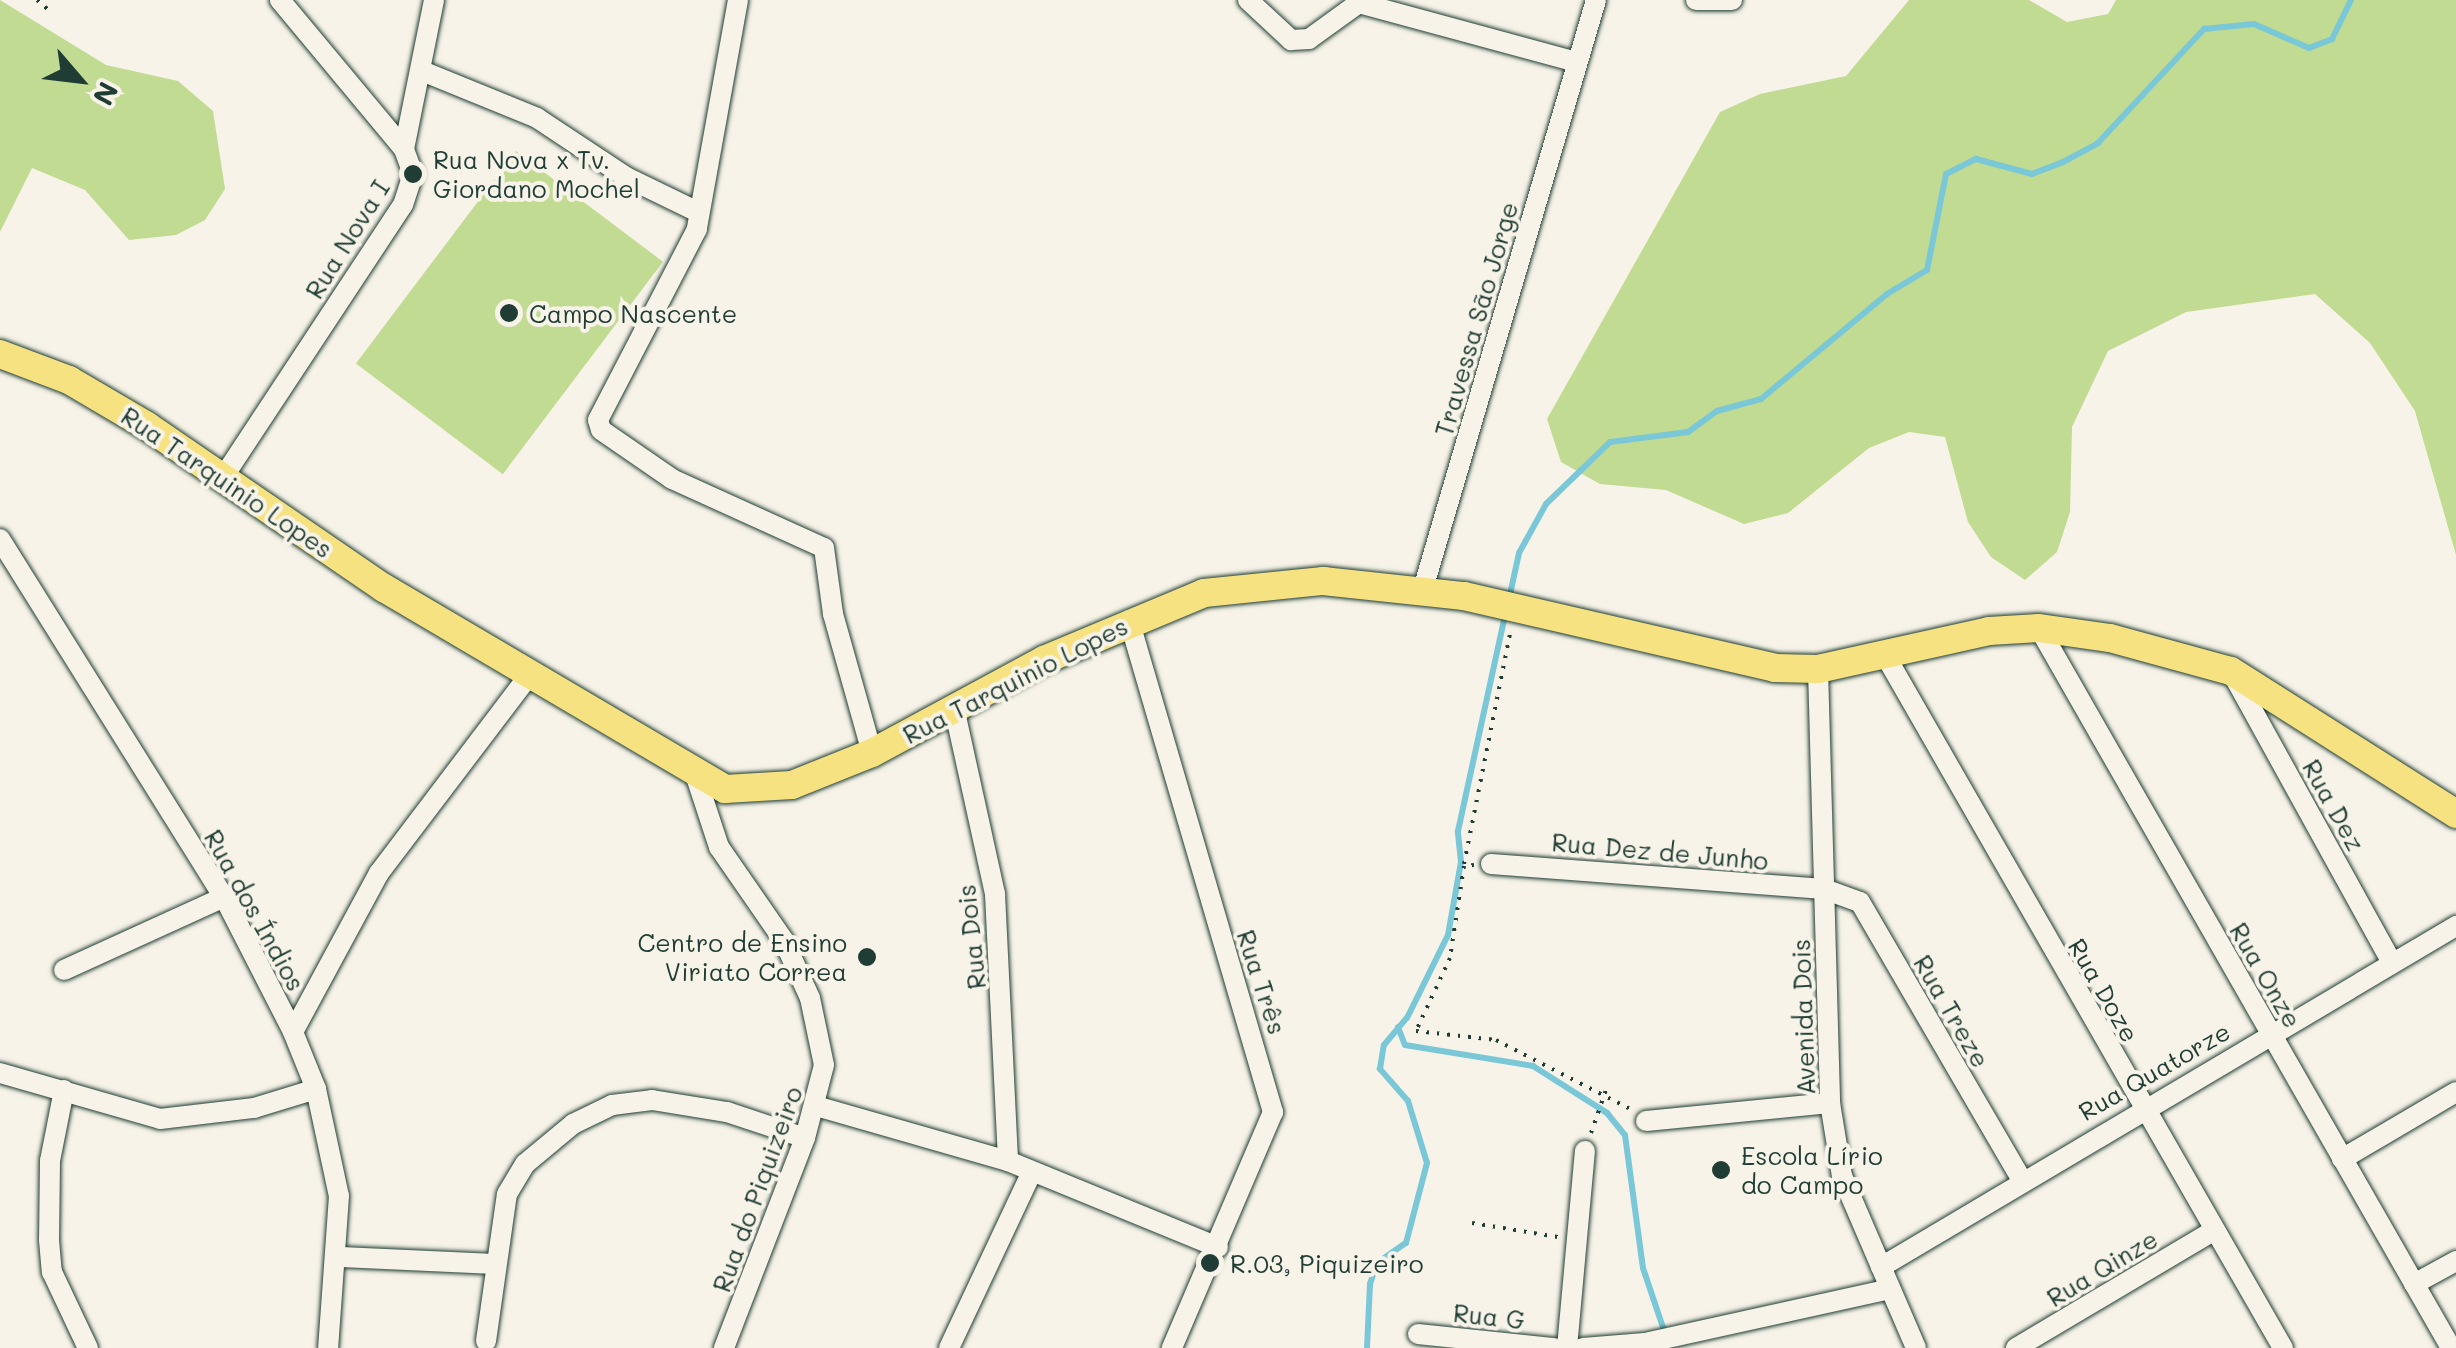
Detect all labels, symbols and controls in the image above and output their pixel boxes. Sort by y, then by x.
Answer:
north arrow [30,30,130,130]
text: N [86,76,127,112]
place label: Rua Nova x Tv. Giordano Mochel [433,145,640,204]
marker: Rua Nova x Tv. Giordano Mochel [402,163,424,185]
street label: Rua Nova I [299,174,395,304]
street label: Travessa São Jorge [1428,198,1524,440]
place label: Campo Nascente [529,298,737,328]
marker: Campo Nascente [498,302,520,324]
street label: Rua Tarquinio Lopes [116,400,338,564]
street label: Rua Tarquinio Lopes [898,610,1132,750]
street label: Rua Dez [2297,754,2371,856]
street label: Rua dos Índios [198,824,312,996]
street label: Rua Dez de Junho [1550,827,1770,875]
street label: Rua Dois [951,883,991,991]
street label: Rua Onze [2224,917,2308,1033]
street label: Rua Três [1231,926,1293,1038]
place label: Centro de Ensino Viriato Correa [637,928,847,987]
street label: Rua Doze [2062,933,2146,1047]
street label: Avenida Dois [1785,938,1821,1096]
marker: Centro de Ensino Viriato Correa [856,946,878,968]
street label: Rua Treze [1908,950,1996,1072]
street label: Rua Quatorze [2073,1016,2235,1126]
street label: Rua do Piquizeiro [706,1082,808,1296]
place label: Escola Lírio do Campo [1741,1141,1883,1200]
marker: Escola Lírio do Campo [1710,1159,1732,1181]
street label: Rua Qinze [2041,1223,2163,1313]
place label: R.03, Piquizeiro [1230,1248,1424,1278]
marker: R.03, Piquizeiro [1199,1252,1221,1274]
street label: Rua G [1452,1297,1526,1335]

